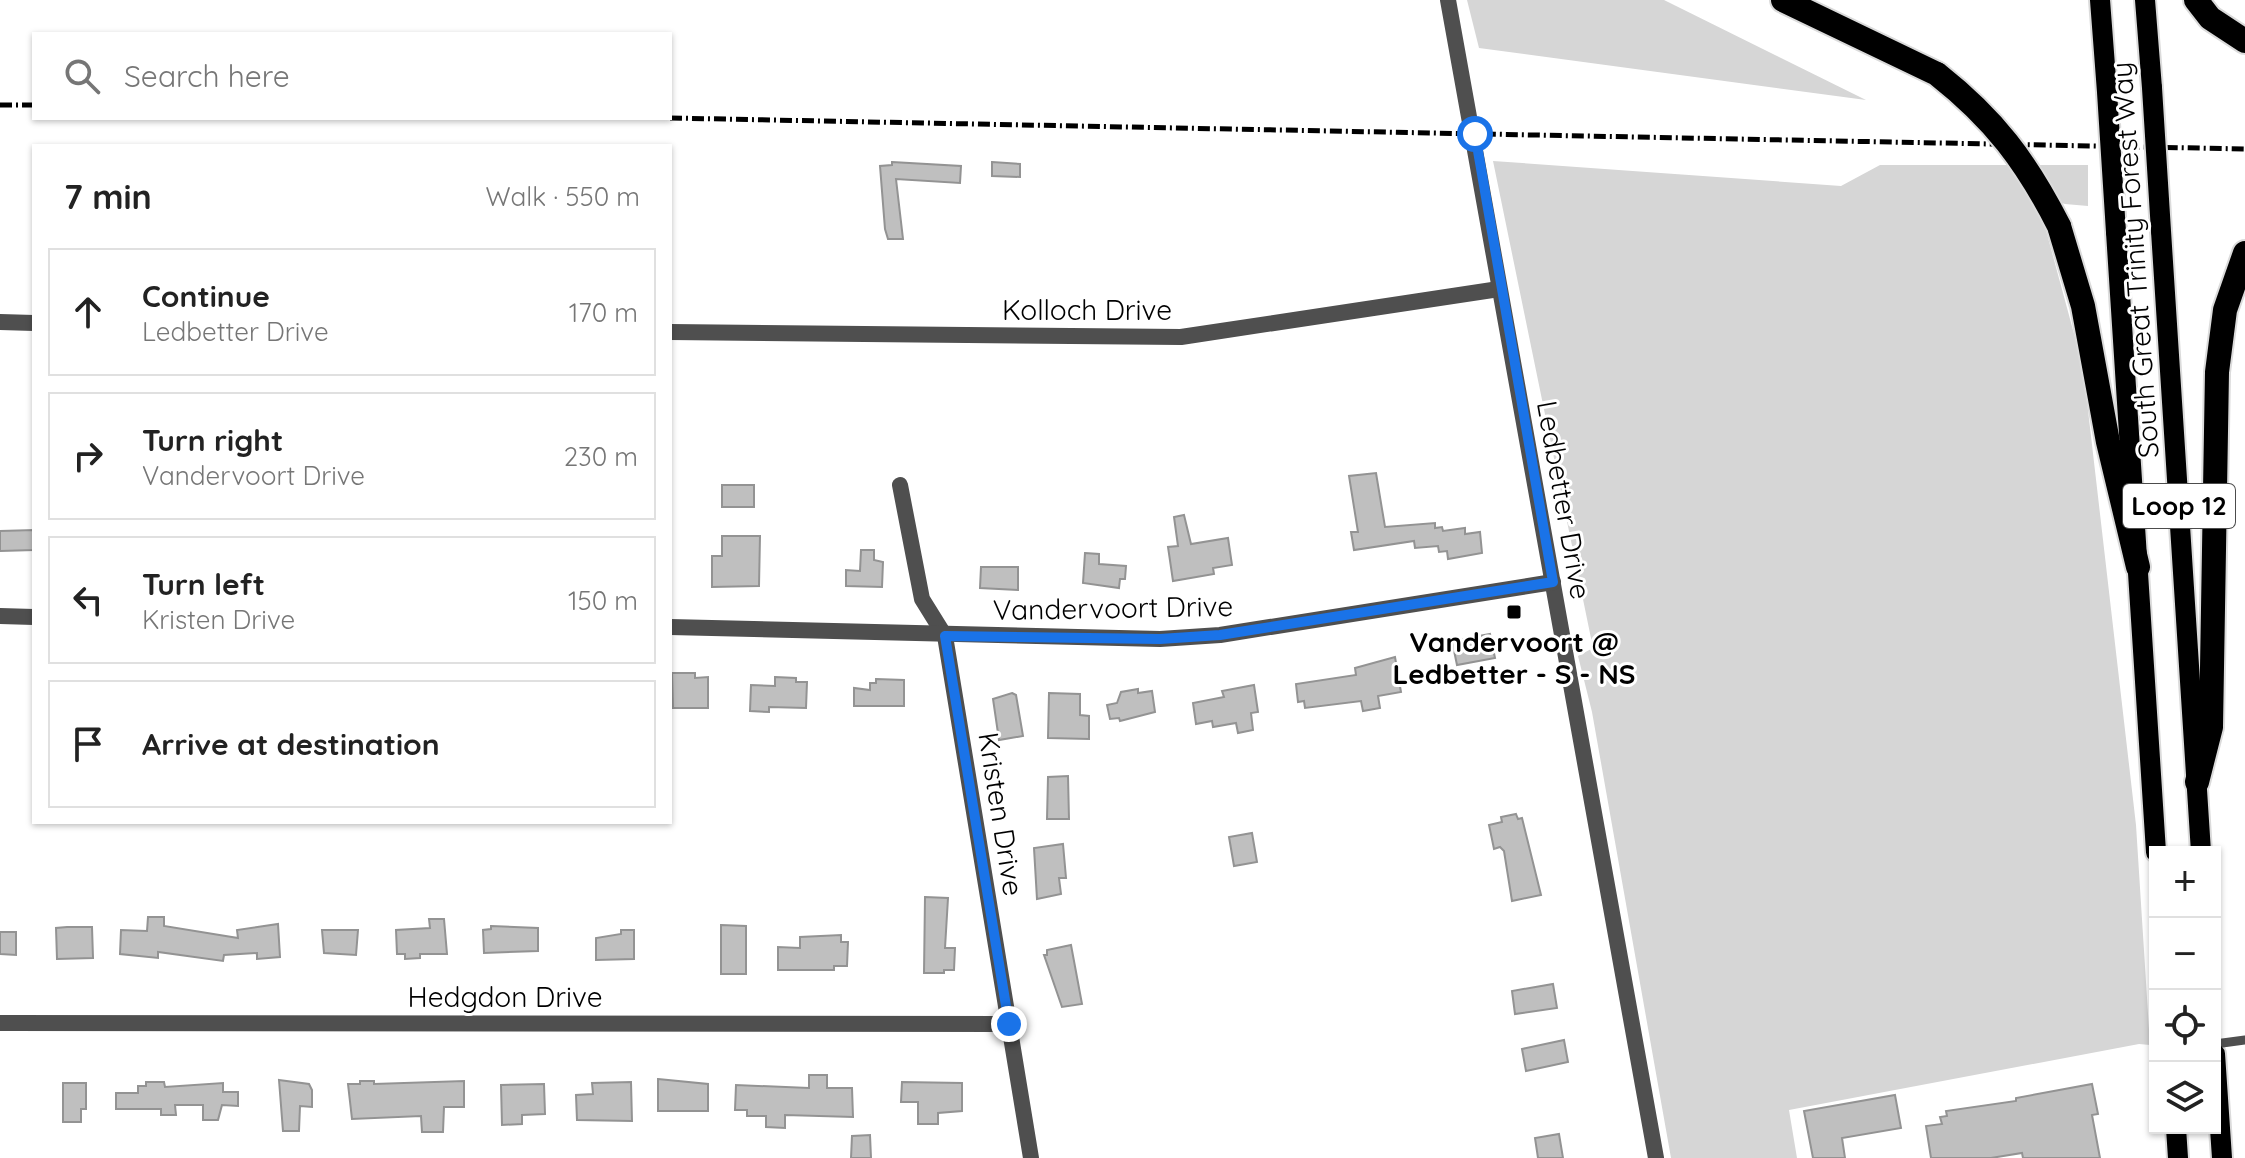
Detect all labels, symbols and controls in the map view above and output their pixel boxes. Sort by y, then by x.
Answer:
search box [32,32,672,120]
icon: search [60,54,104,98]
text: Search here [124,57,290,95]
street label: South Great Trinity Forest Way [2103,61,2166,459]
route start [1457,116,1493,152]
text: 7 min [64,175,152,218]
text: Walk · 550 m [486,180,640,213]
text: Continue [142,277,270,315]
icon: ahead [66,290,110,334]
street label: Kolloch Drive [1002,292,1172,327]
text: 170 m [569,296,638,329]
text: Ledbetter Drive [142,315,329,348]
street label: Ledbetter Drive [1530,398,1599,602]
text: Turn right [142,421,283,459]
icon: right [66,434,110,478]
text: 230 m [564,440,638,473]
text: Vandervoort Drive [142,459,365,492]
road number: Loop 12 [2123,484,2235,528]
text: Turn left [142,565,265,603]
icon: left [66,578,110,622]
text: 150 m [568,584,638,617]
street label: Vandervoort Drive [993,588,1233,627]
text: Kristen Drive [142,603,295,636]
marker: Vandervoort @ Ledbetter - S - NS [1505,603,1523,621]
place label: Vandervoort @ Ledbetter - S - NS [1393,624,1635,691]
icon: arrive [66,722,110,766]
text: Arrive at destination [142,725,440,763]
street label: Kristen Drive [971,730,1032,898]
map controls [2149,846,2221,1134]
button: + [2149,846,2221,918]
button: − [2149,918,2221,990]
street label: Hedgdon Drive [408,979,602,1014]
button: locate [2149,990,2221,1062]
route end [991,1006,1027,1042]
button: layers [2149,1062,2221,1134]

